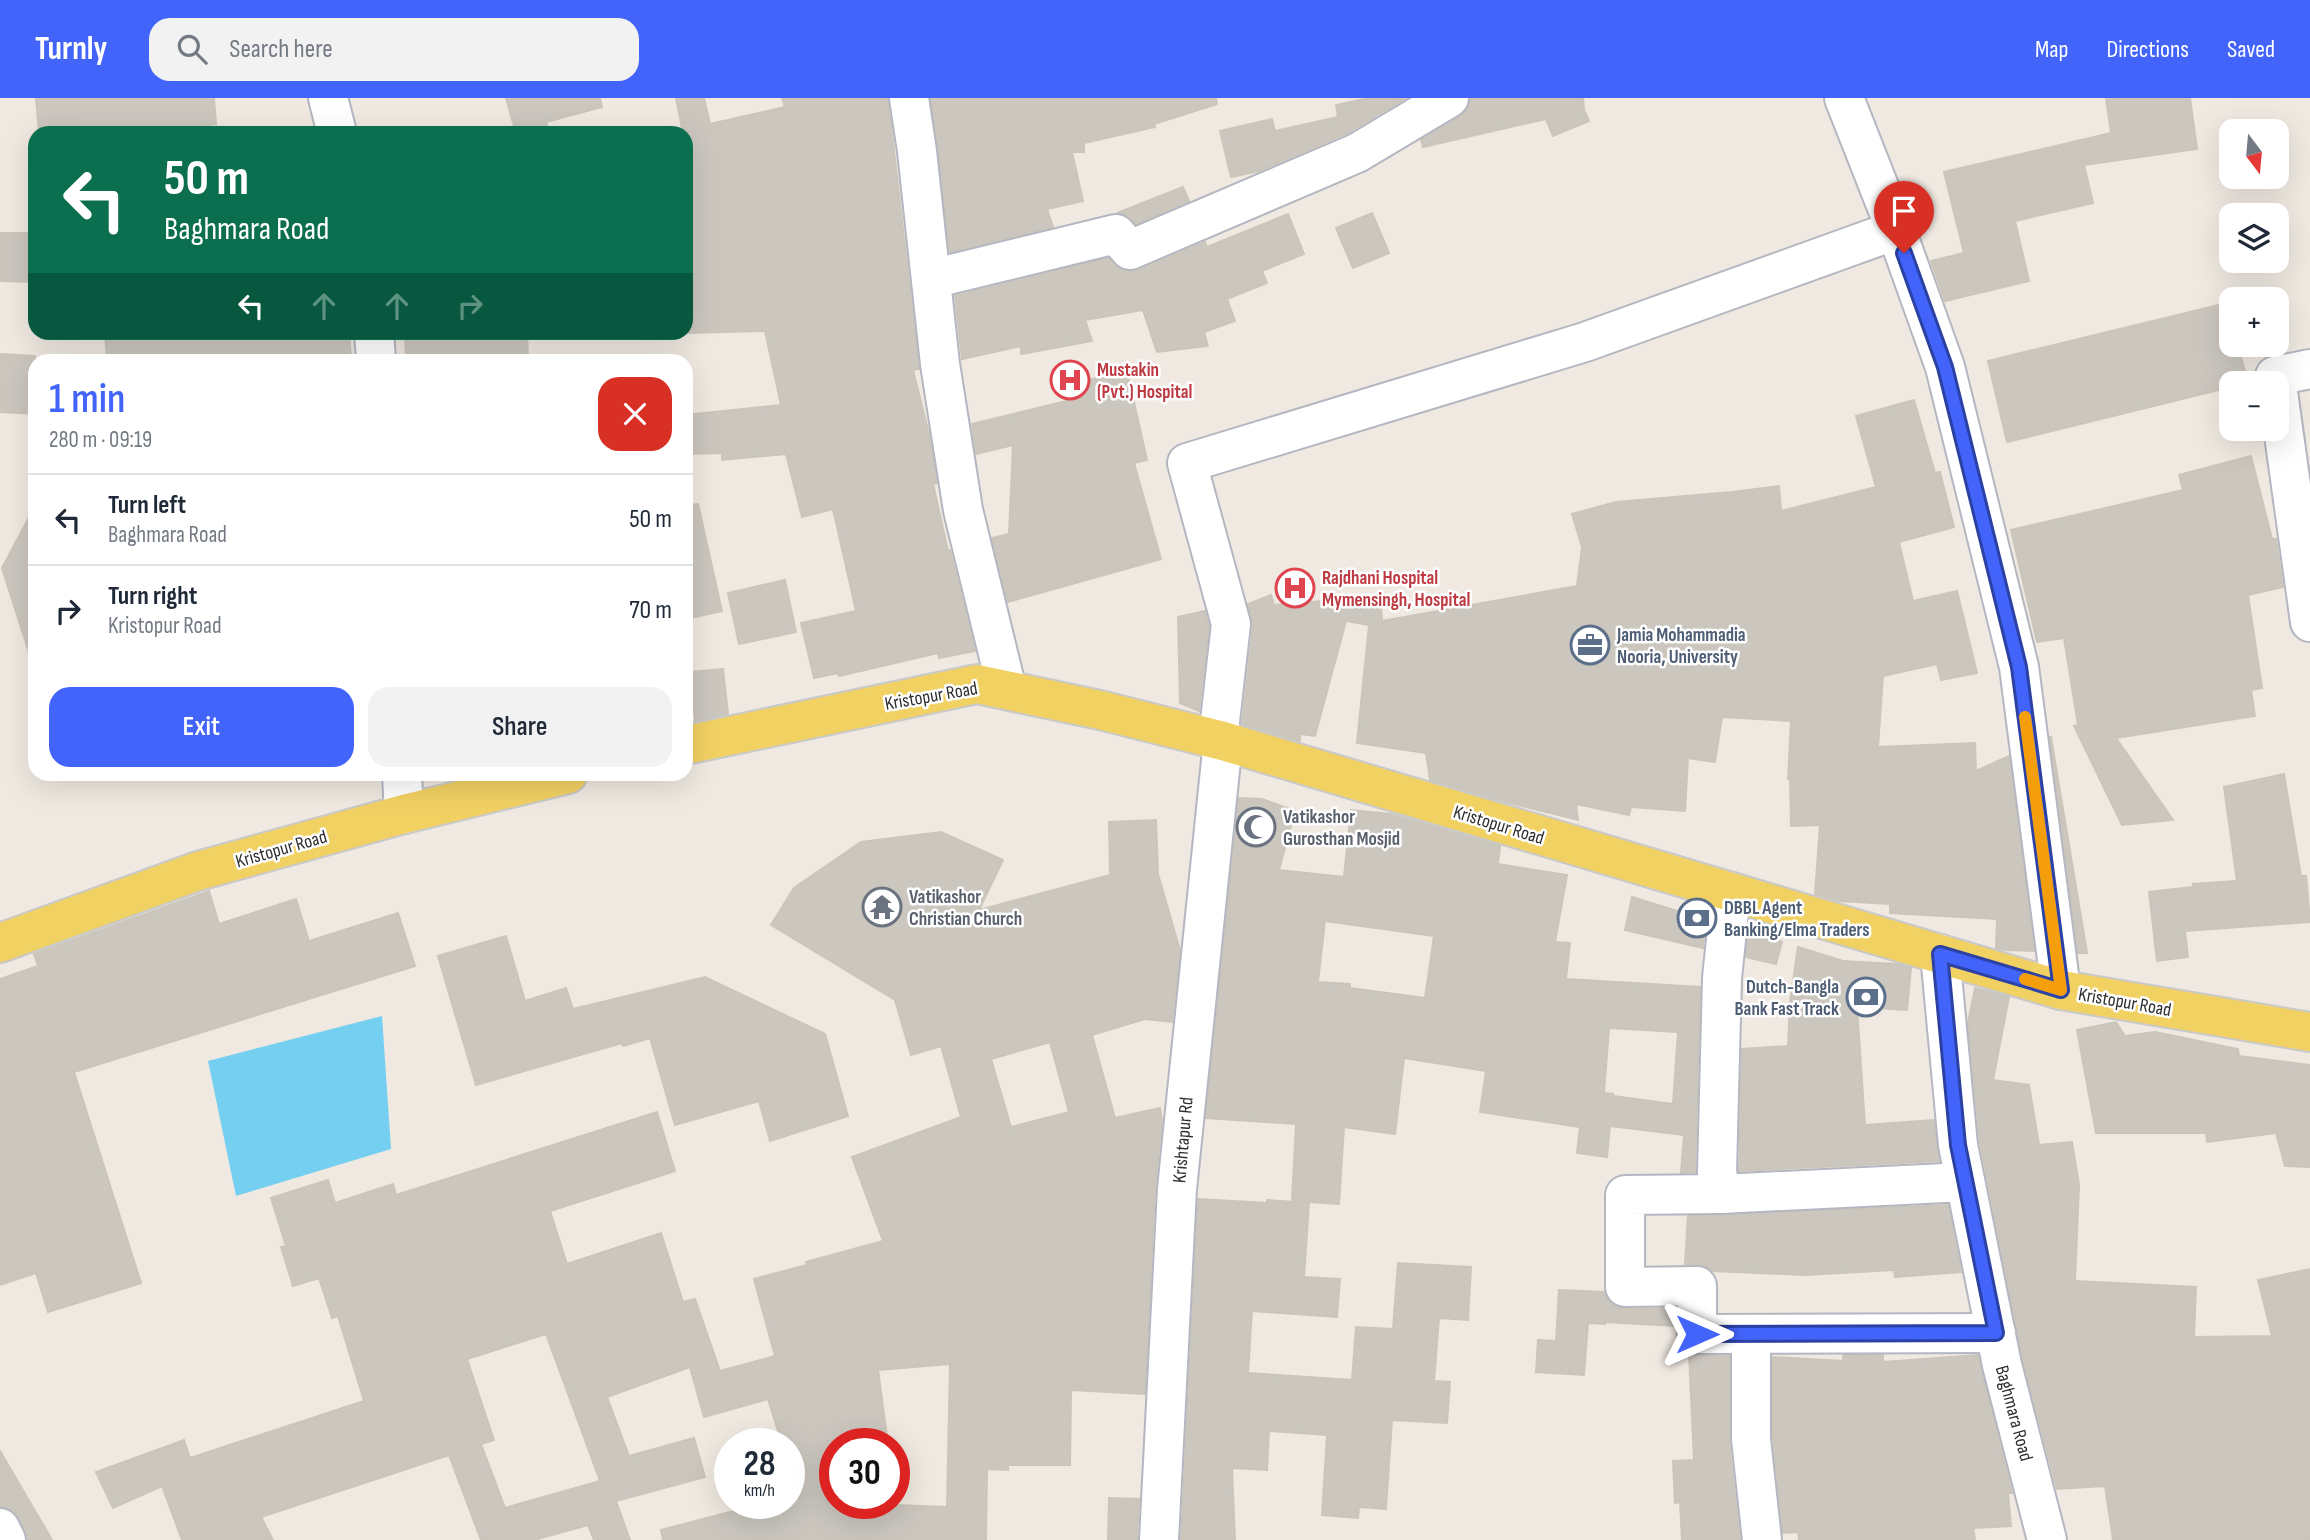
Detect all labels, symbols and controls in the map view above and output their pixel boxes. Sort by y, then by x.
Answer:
search box [149,18,639,81]
text: Turnly [35,29,107,69]
icon: search [173,30,211,68]
text: Search here [229,34,333,65]
text: Map [2035,35,2068,64]
text: Directions [2106,35,2189,64]
text: Saved [2227,35,2275,64]
north arrow [2219,119,2289,189]
map controls [2219,119,2289,441]
text: 50 m [164,150,249,209]
icon: left [49,154,140,245]
pin [1874,181,1934,253]
icon: arrive [1885,192,1923,230]
button: layers [2219,203,2289,273]
text: Baghmara Road [164,210,329,249]
icon: left [232,287,270,325]
icon: ahead [305,287,343,325]
icon: ahead [378,287,416,325]
icon: right [451,287,489,325]
button: + [2219,287,2289,357]
hospital icon: Mustakin (Pvt.) Hospital [1049,359,1091,401]
place label: Mustakin (Pvt.) Hospital [1097,359,1192,404]
button: − [2219,371,2289,441]
text: 1 min [49,374,125,425]
button: close [598,377,672,451]
text: 280 m · 09:19 [49,426,152,454]
text: Turn left [108,490,186,521]
icon: left [49,501,87,539]
text: 50 m [629,504,672,535]
text: Baghmara Road [108,521,227,549]
hospital icon: Rajdhani Hospital Mymensingh, Hospital [1274,567,1316,609]
place label: Rajdhani Hospital Mymensingh, Hospital [1322,567,1470,612]
text: Turn right [108,581,197,612]
icon: right [49,592,87,630]
text: 70 m [629,595,672,626]
text: Kristopur Road [108,612,222,640]
office icon: Jamia Mohammadia Nooria, University [1569,624,1611,666]
place label: Jamia Mohammadia Nooria, University [1616,624,1746,669]
street label: Kristopur Road [883,677,979,716]
button: Exit [49,687,354,767]
button: Share [368,687,672,767]
street label: Kristopur Road [1450,801,1547,850]
mosque icon: Vatikashor Gurosthan Mosjid [1235,806,1277,848]
place label: Vatikashor Gurosthan Mosjid [1283,806,1400,851]
street label: Kristopur Road [233,825,330,873]
temple icon: Vatikashor Christian Church [861,886,903,928]
place label: Vatikashor Christian Church [909,886,1022,931]
bank icon: DBBL Agent Banking/Elma Traders [1676,897,1718,939]
place label: DBBL Agent Banking/Elma Traders [1724,897,1870,942]
place label: Dutch-Bangla Bank Fast Track [1734,976,1839,1021]
bank icon: Dutch-Bangla Bank Fast Track [1845,976,1887,1018]
street label: Kristopur Road [2077,983,2173,1022]
street label: Krishtapur Rd [1168,1096,1199,1184]
position arrow [1660,1297,1734,1371]
street label: Baghmara Road [1990,1363,2037,1464]
speed limit sign: 30 [819,1428,910,1519]
text: 28 [744,1443,775,1486]
text: km/h [744,1480,775,1501]

